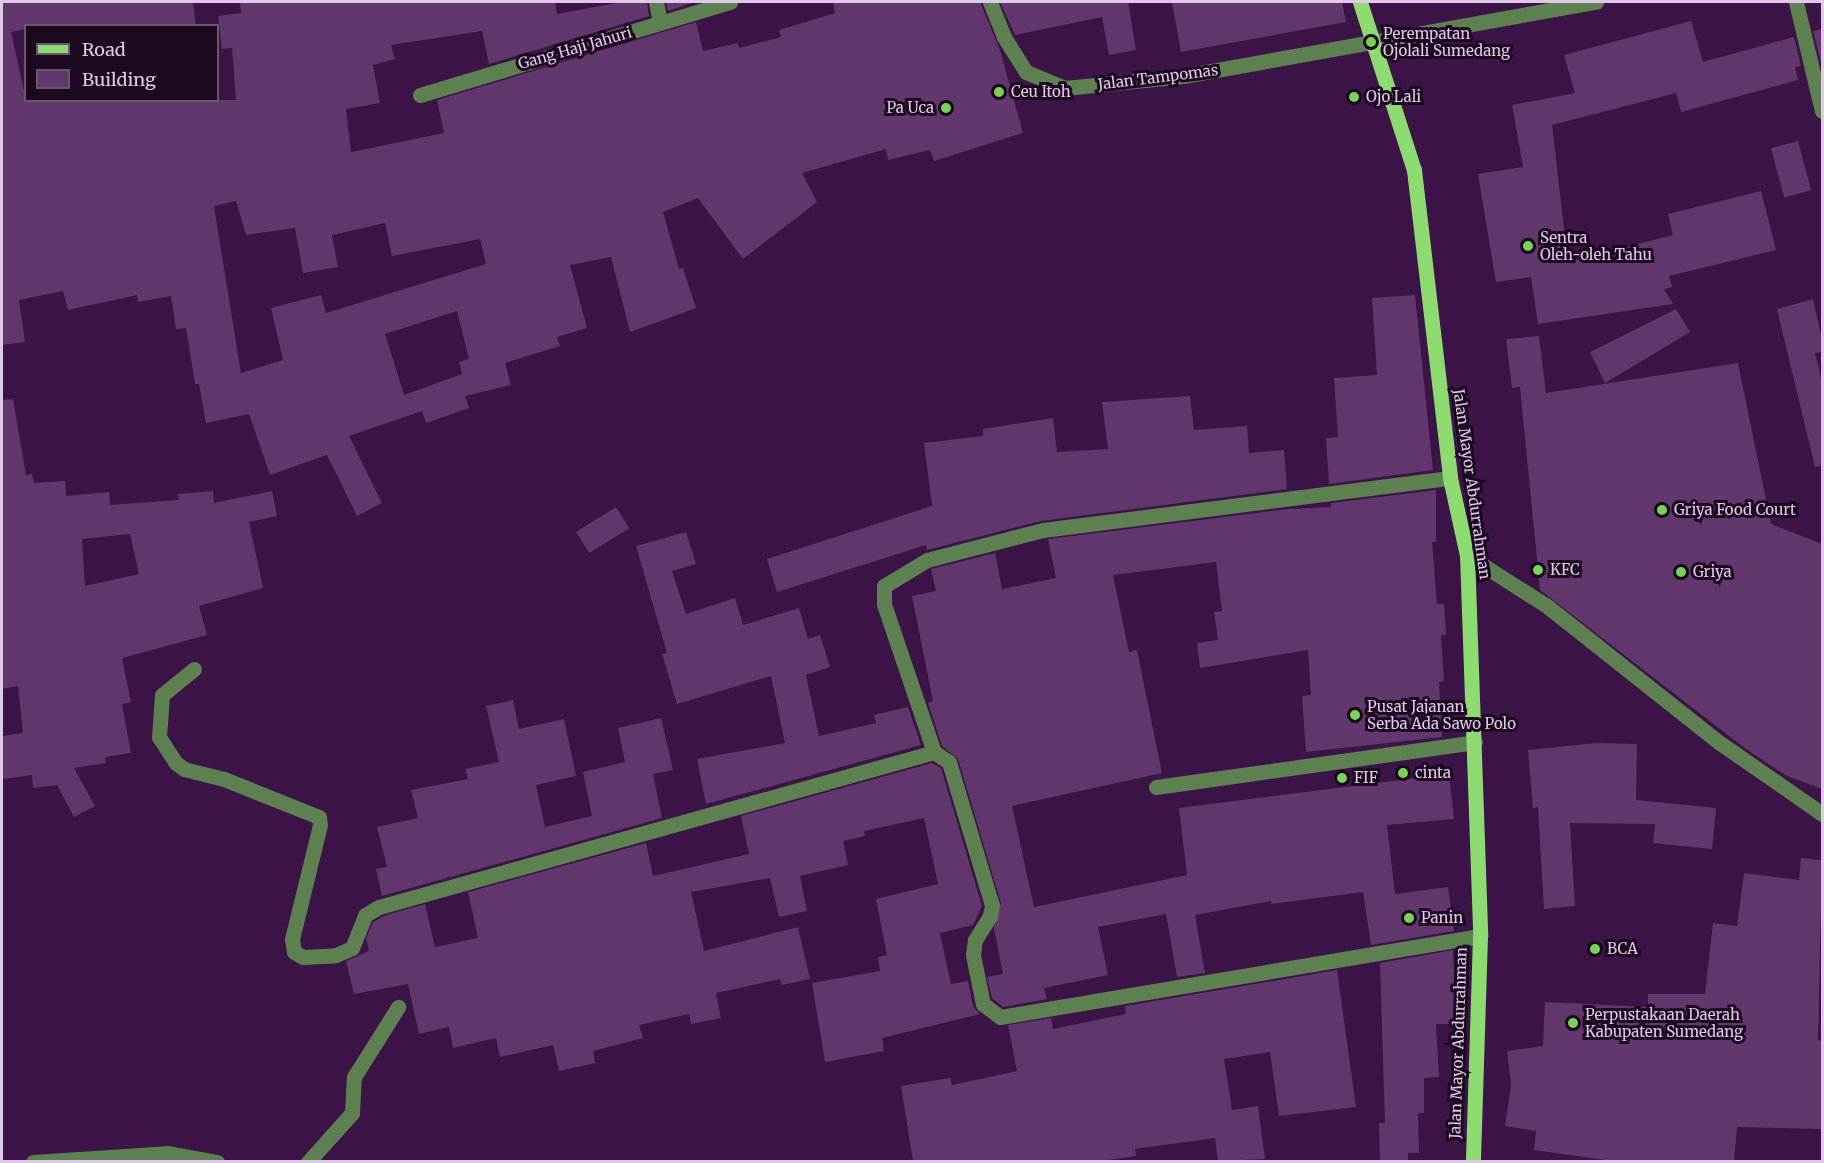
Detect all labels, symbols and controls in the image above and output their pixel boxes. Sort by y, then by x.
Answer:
street label: Gang Haji Jahuri [516,23,634,73]
legend [24,24,219,102]
place label: Perempatan Ojolali Sumedang [1383,24,1510,59]
marker: Perempatan Ojolali Sumedang [1364,35,1378,49]
text: Road [82,38,126,61]
street label: Jalan Tampomas [1097,61,1219,93]
text: Building [82,68,156,91]
place label: Ceu Itoh [1011,83,1071,101]
marker: Ceu Itoh [992,85,1006,99]
place label: Ojo Lali [1366,88,1421,106]
marker: Ojo Lali [1347,90,1361,104]
place label: Pa Uca [886,99,934,117]
marker: Pa Uca [939,101,953,115]
place label: Sentra Oleh-oleh Tahu [1540,228,1652,263]
marker: Sentra Oleh-oleh Tahu [1521,239,1535,253]
street label: Jalan Mayor Abdurrahman [1450,388,1494,580]
place label: Griya Food Court [1674,501,1796,519]
marker: Griya Food Court [1655,503,1669,517]
place label: KFC [1550,561,1580,579]
marker: KFC [1531,563,1545,577]
place label: Griya [1693,563,1732,581]
marker: Griya [1674,565,1688,579]
place label: Pusat Jajanan Serba Ada Sawo Polo [1367,697,1516,732]
marker: Pusat Jajanan Serba Ada Sawo Polo [1348,708,1362,722]
place label: cinta [1415,764,1451,782]
marker: cinta [1396,766,1410,780]
place label: FIF [1354,769,1378,787]
marker: FIF [1335,771,1349,785]
place label: Panin [1421,909,1463,927]
marker: Panin [1402,911,1416,925]
place label: BCA [1607,940,1638,958]
marker: BCA [1588,942,1602,956]
street label: Jalan Mayor Abdurrahman [1446,947,1470,1139]
place label: Perpustakaan Daerah Kabupaten Sumedang [1585,1005,1743,1040]
marker: Perpustakaan Daerah Kabupaten Sumedang [1566,1016,1580,1030]

